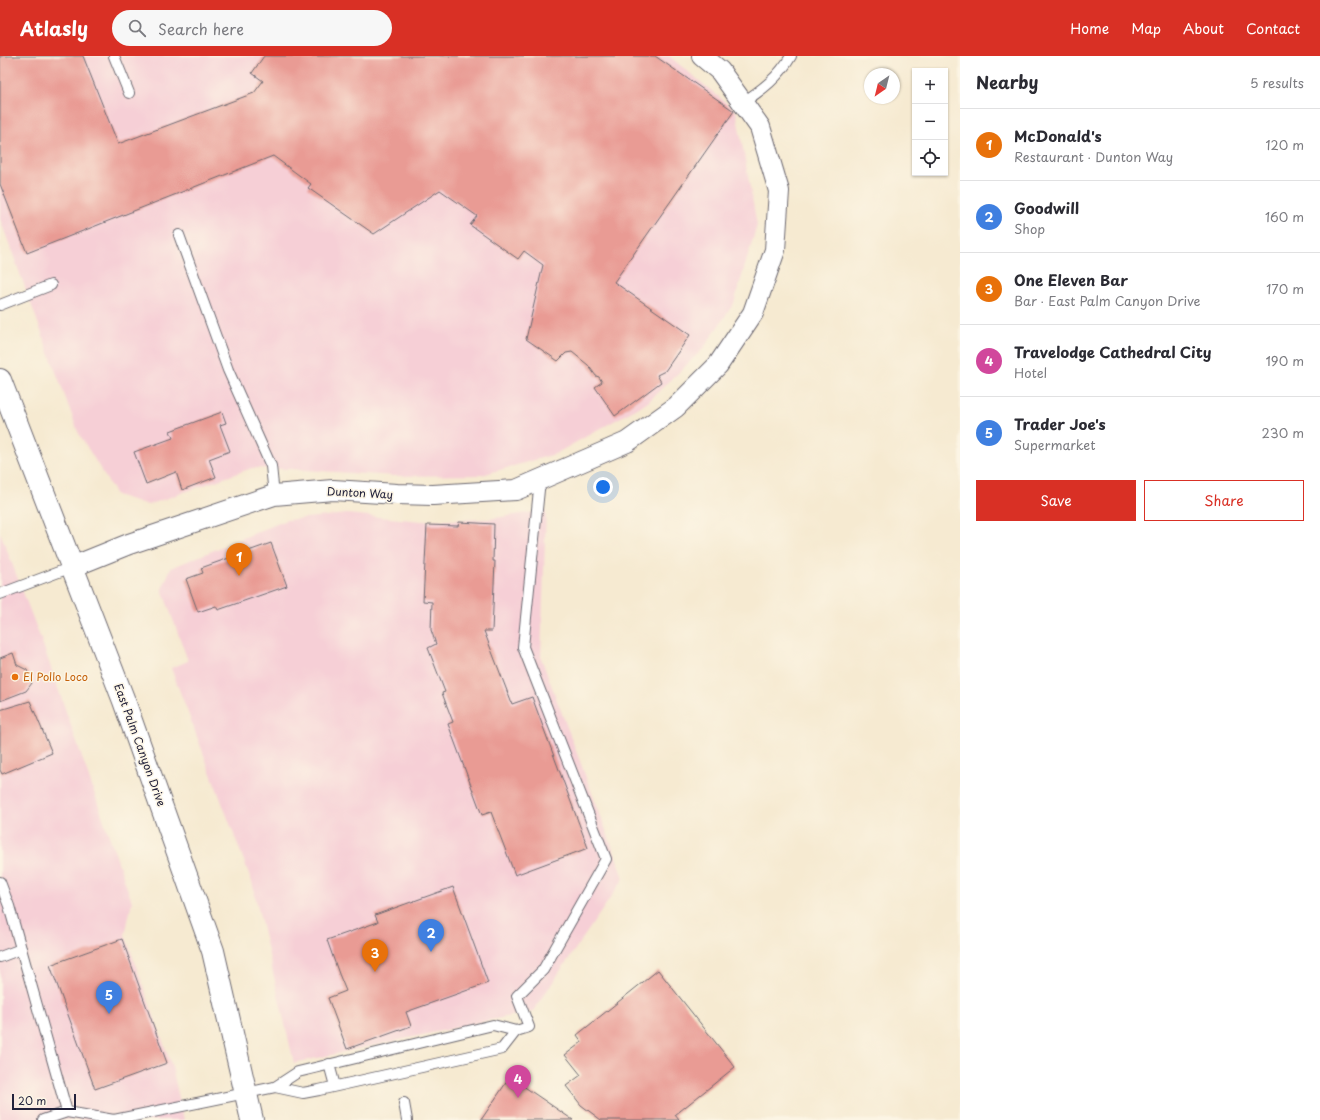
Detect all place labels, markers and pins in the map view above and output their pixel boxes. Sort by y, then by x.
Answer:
pin: 1 [226,543,252,576]
place label: El Pollo Loco [23,668,88,685]
marker: El Pollo Loco [10,672,20,682]
pin: 2 [418,919,444,952]
pin: 3 [362,939,388,972]
pin: 5 [96,981,122,1014]
pin: 4 [505,1065,531,1098]

